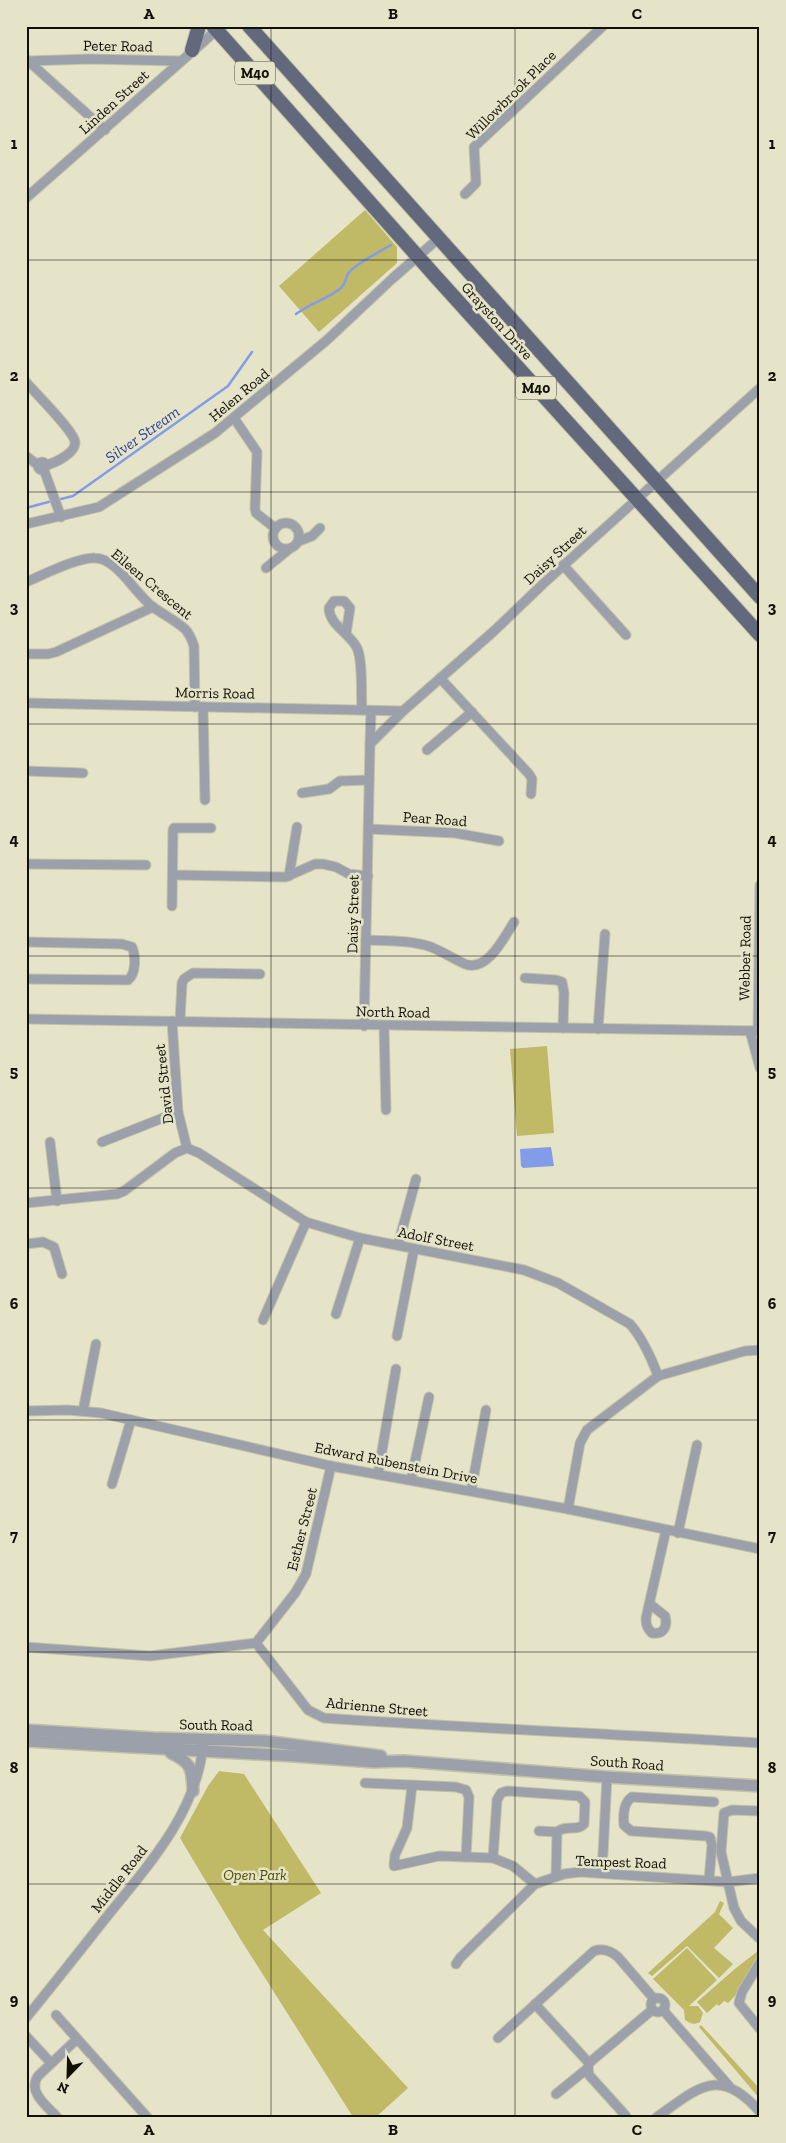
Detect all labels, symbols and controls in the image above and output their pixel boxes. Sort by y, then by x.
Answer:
text: A [144,4,155,23]
text: B [388,4,398,23]
text: C [632,4,642,23]
street label: Peter Road [83,36,154,56]
street label: Willowbrook Place [462,46,560,144]
road number: M40 [235,62,275,84]
street label: Linden Street [75,66,153,138]
text: 1 [11,134,18,153]
text: 1 [769,134,776,153]
street label: Grayston Drive [457,278,537,364]
street label: Helen Road [205,364,273,425]
text: 2 [10,366,19,385]
text: 2 [768,366,777,385]
road number: M40 [516,376,556,399]
water label: Silver Stream [101,402,183,467]
street label: Daisy Street [520,521,590,588]
street label: Eileen Crescent [108,545,197,624]
text: 3 [10,598,19,617]
text: 3 [768,598,777,617]
street label: Morris Road [175,683,256,703]
street label: Pear Road [402,808,468,830]
text: 4 [9,830,19,849]
text: 4 [767,830,777,849]
street label: Daisy Street [343,874,363,954]
street label: Webber Road [735,915,755,1001]
street label: North Road [356,1002,431,1022]
street label: David Street [151,1043,177,1125]
text: 5 [10,1062,18,1081]
text: 5 [768,1062,776,1081]
street label: Adolf Street [396,1223,476,1255]
text: 6 [10,1294,19,1313]
text: 6 [768,1294,777,1313]
street label: Edward Rubenstein Drive [313,1438,479,1488]
street label: Esther Street [283,1485,321,1573]
text: 7 [10,1526,18,1545]
text: 7 [768,1526,776,1545]
street label: Adrienne Street [325,1694,429,1720]
street label: South Road [179,1715,254,1735]
street label: South Road [590,1751,665,1775]
text: 8 [10,1758,19,1777]
text: 8 [768,1758,777,1777]
street label: Middle Road [87,1841,151,1916]
street label: Tempest Road [575,1851,668,1873]
park label: Open Park [223,1866,287,1884]
text: 9 [10,1990,19,2009]
text: 9 [768,1990,777,2009]
north arrow [42,2050,92,2100]
text: N [55,2077,71,2097]
text: A [144,2120,155,2139]
text: B [388,2120,398,2139]
text: C [632,2120,642,2139]

